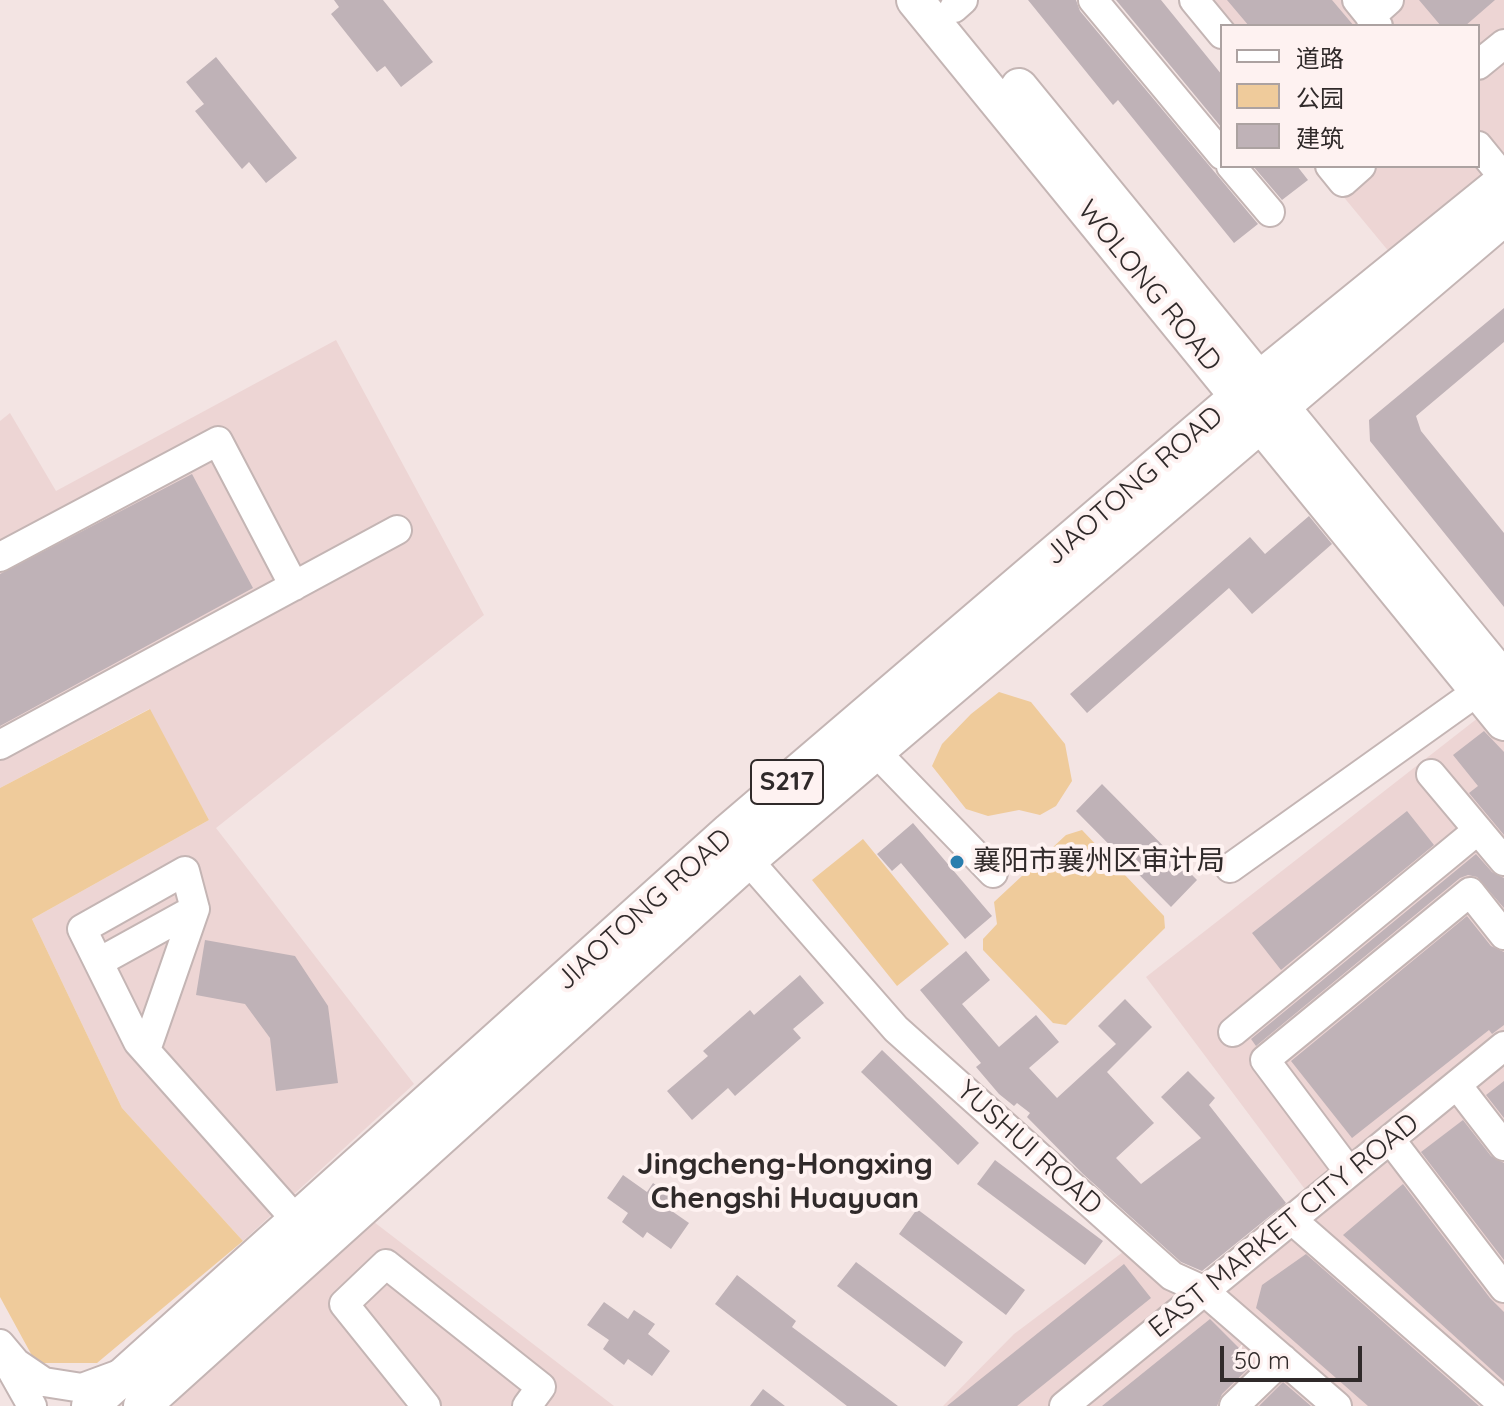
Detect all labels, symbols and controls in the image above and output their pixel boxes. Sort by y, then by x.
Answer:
legend [1220,24,1480,168]
text: 道路 [1296,43,1344,73]
text: 公园 [1296,83,1344,113]
text: 建筑 [1296,123,1344,153]
street label: WOLONG ROAD [1070,194,1228,378]
street label: JIAOTONG ROAD [1038,399,1230,573]
road number: S217 [751,760,823,804]
street label: JIAOTONG ROAD [549,822,739,998]
place label: 襄阳市襄州区审计局 [973,845,1225,879]
marker: 襄阳市襄州区审计局 [948,853,966,871]
street label: YUSHUI ROAD [950,1074,1108,1222]
street label: EAST MARKET CITY ROAD [1142,1107,1426,1345]
district label: Jingcheng-Hongxing Chengshi Huayuan [637,1147,933,1218]
scale bar [1224,1330,1366,1380]
text: 50 m [1234,1345,1290,1375]

